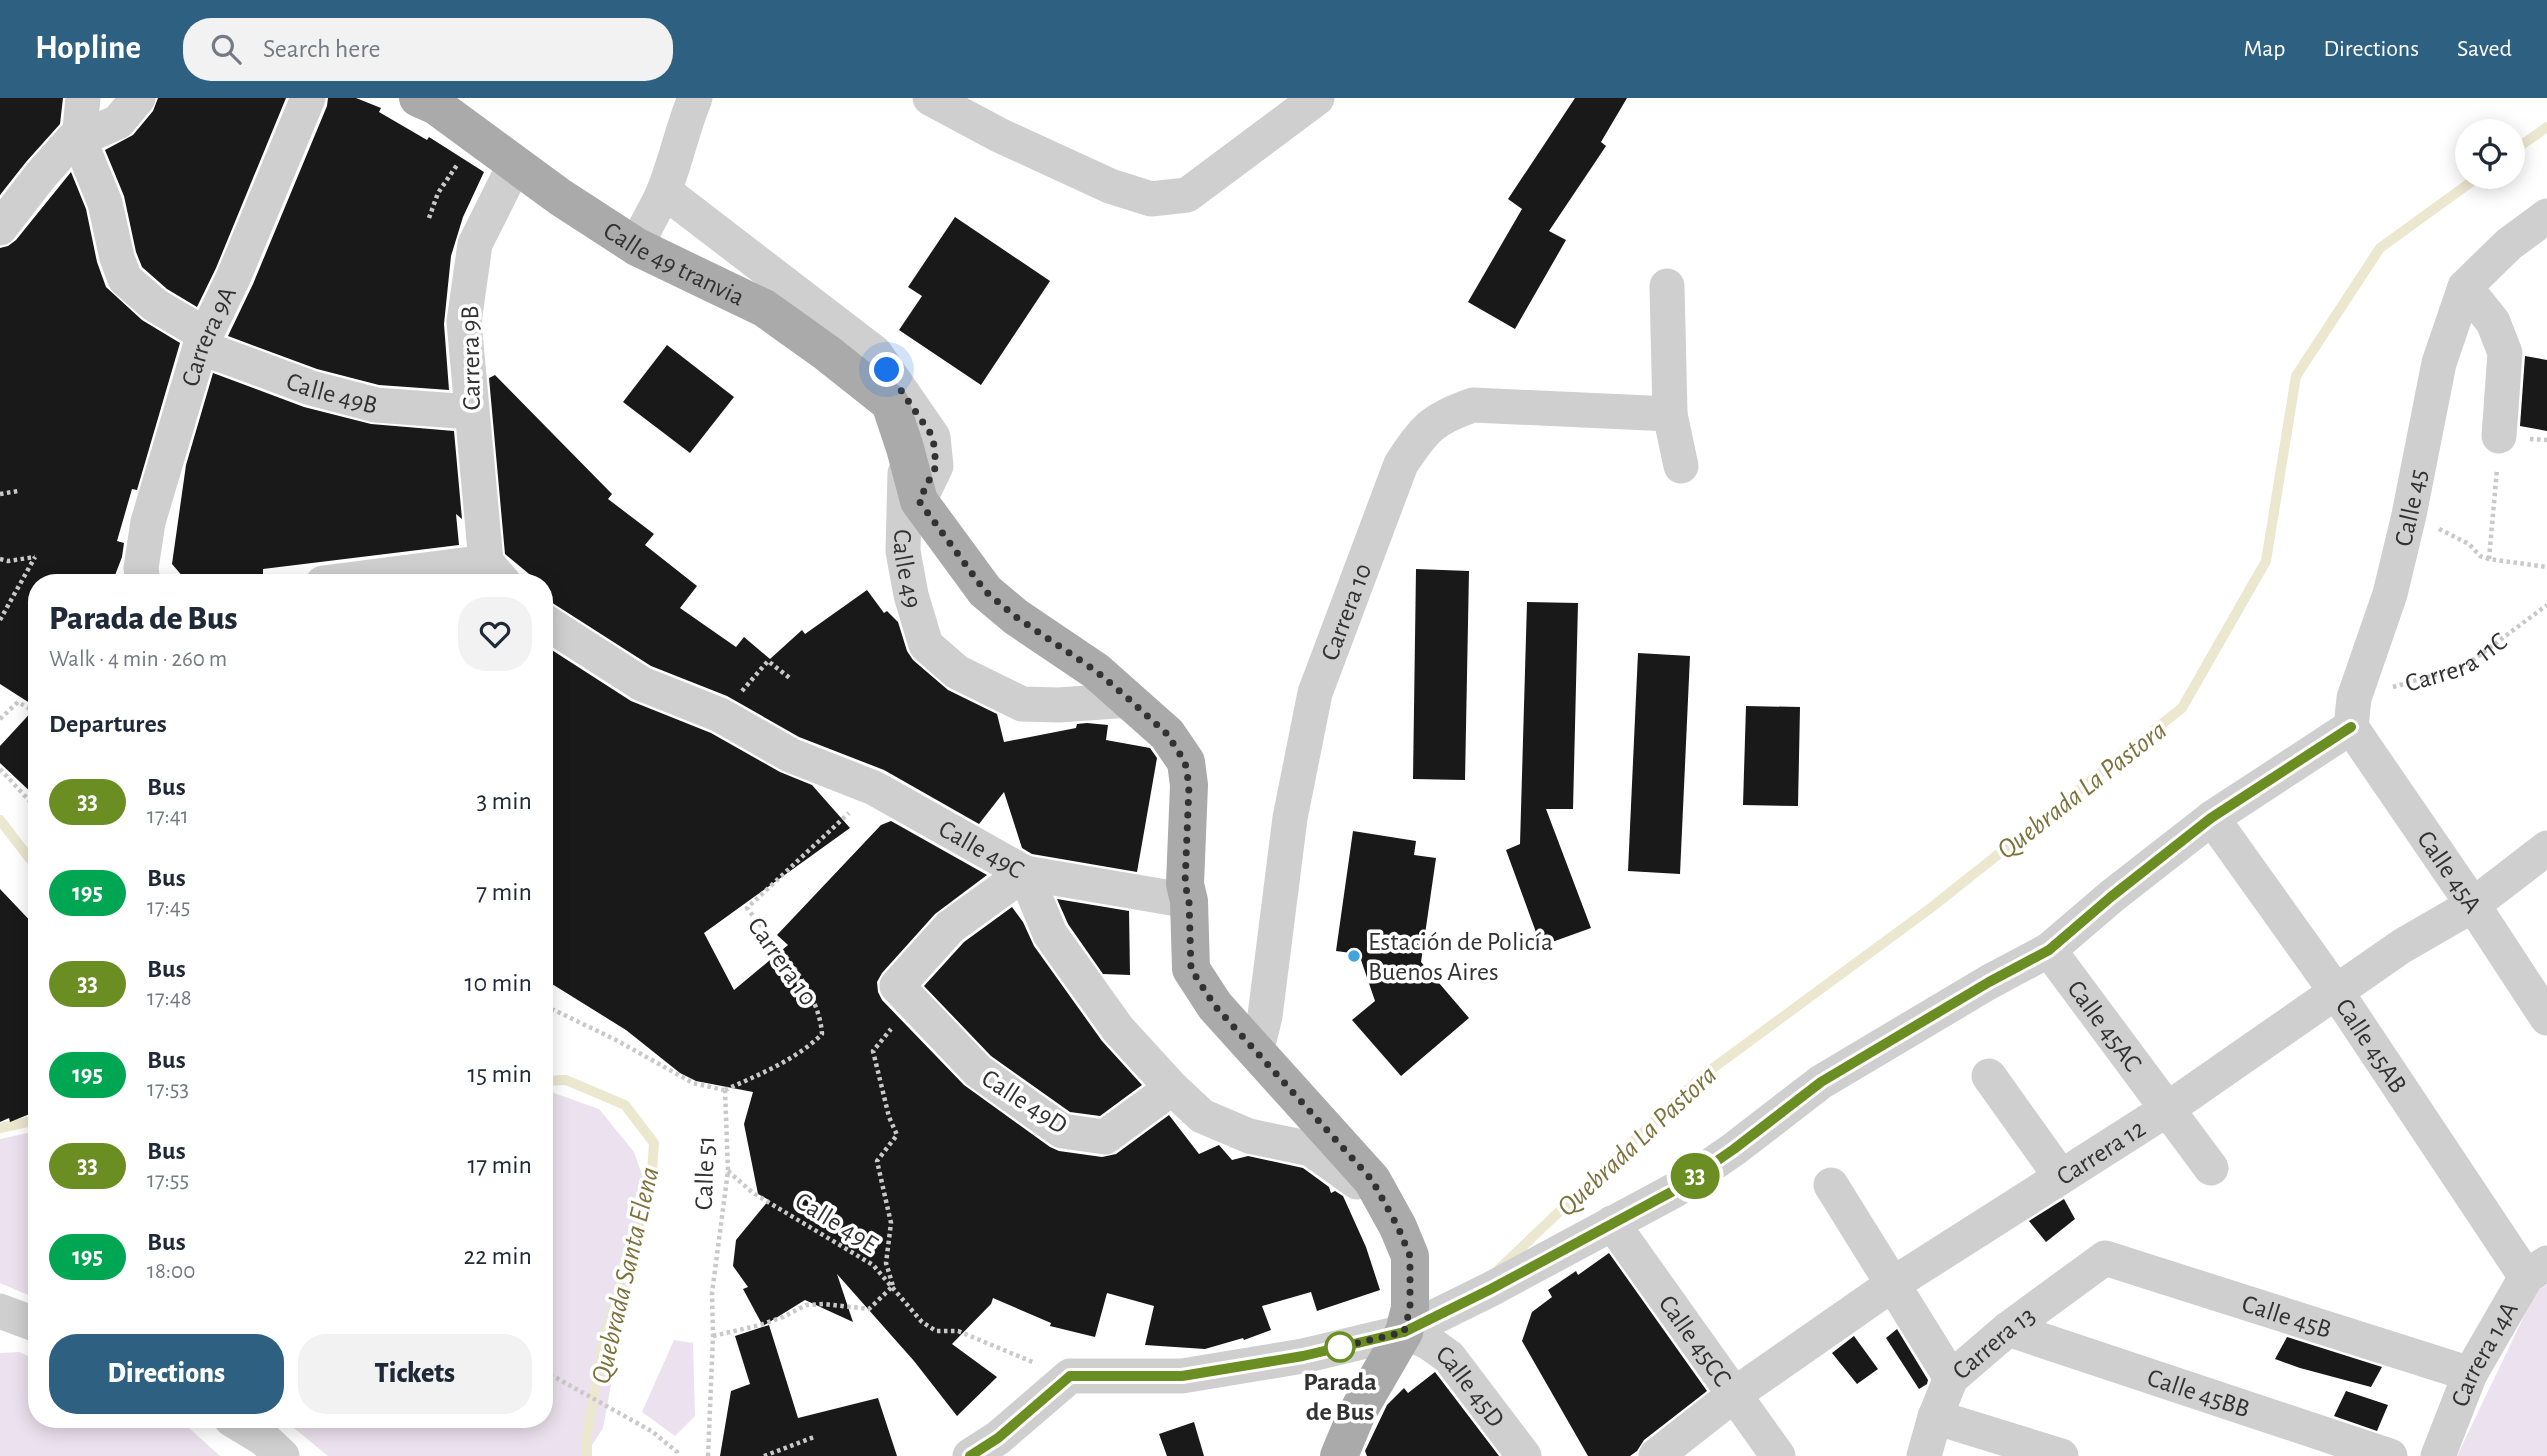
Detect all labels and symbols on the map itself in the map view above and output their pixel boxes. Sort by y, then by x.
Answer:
street label: Calle 49 tranvia [599,217,748,311]
street label: Carrera 9A [177,283,241,389]
street label: Carrera 9B [457,305,485,411]
your location [869,352,904,387]
street label: Calle 49B [283,368,380,419]
street label: Calle 45 [2390,467,2432,549]
street label: Calle 49 [889,529,926,611]
street label: Carrera 10 [1317,560,1376,664]
street label: Carrera 11C [2402,628,2512,697]
water label: Quebrada La Pastora [1992,716,2172,865]
street label: Calle 49C [934,815,1028,884]
street label: Calle 45A [2412,826,2486,918]
street label: Carrera 10 [743,913,822,1010]
place label: Estación de Policía Buenos Aires [1368,929,1553,985]
marker: Estación de Policía Buenos Aires [1346,948,1362,964]
street label: Calle 45AC [2062,976,2146,1076]
street label: Calle 45AB [2331,994,2412,1098]
water label: Quebrada La Pastora [1552,1061,1722,1222]
street label: Calle 49D [977,1065,1072,1139]
street label: Carrera 12 [2052,1115,2150,1190]
street label: Calle 51 [691,1135,719,1211]
line badge: 33 [1664,1153,1726,1199]
water label: Quebrada Santa Elena [587,1164,665,1387]
street label: Calle 49E [791,1187,882,1258]
street label: Calle 45B [2239,1290,2334,1343]
street label: Calle 45CC [1654,1291,1736,1391]
street label: Carrera 14A [2447,1297,2523,1410]
street label: Carrera 13 [1948,1302,2040,1385]
marker: Parada de Bus [1325,1332,1355,1362]
street label: Calle 45D [1432,1341,1509,1432]
street label: Calle 45BB [2144,1364,2253,1422]
place label: Parada de Bus [1303,1369,1377,1425]

